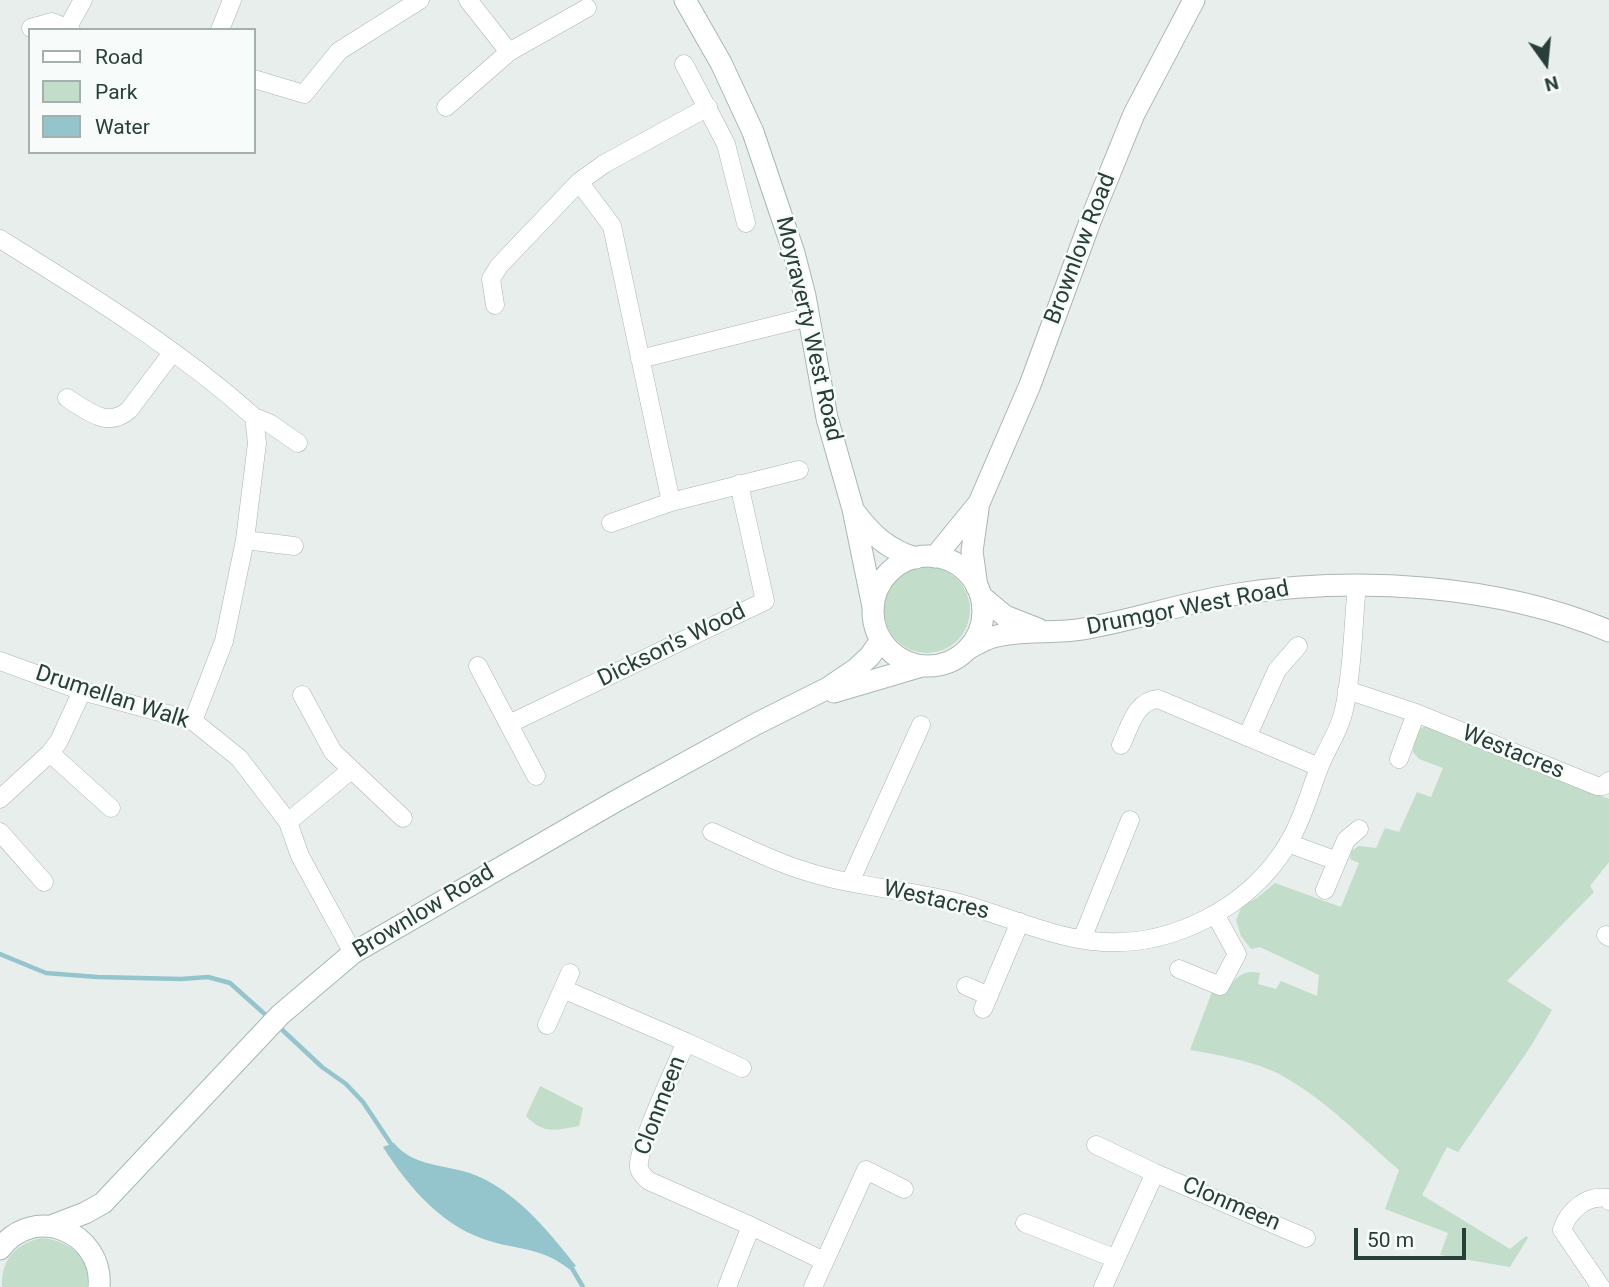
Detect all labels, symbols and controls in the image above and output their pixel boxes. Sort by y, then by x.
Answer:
legend [28,28,256,154]
north arrow [1511,28,1581,98]
text: Road [95,45,143,69]
text: N [1542,71,1561,97]
text: Park [95,80,137,104]
text: Water [95,115,150,139]
street label: Brownlow Road [1040,170,1122,328]
street label: Moyraverty West Road [769,214,847,444]
street label: Drumgor West Road [1085,576,1291,642]
street label: Dickson's Wood [594,598,750,694]
street label: Drumellan Walk [32,660,192,736]
street label: Westacres [1458,720,1568,786]
street label: Brownlow Road [349,859,499,965]
street label: Westacres [880,875,992,927]
street label: Clonmeen [630,1053,692,1159]
street label: Clonmeen [1178,1172,1284,1238]
scale bar [1357,1214,1469,1258]
text: 50 m [1367,1228,1414,1252]

